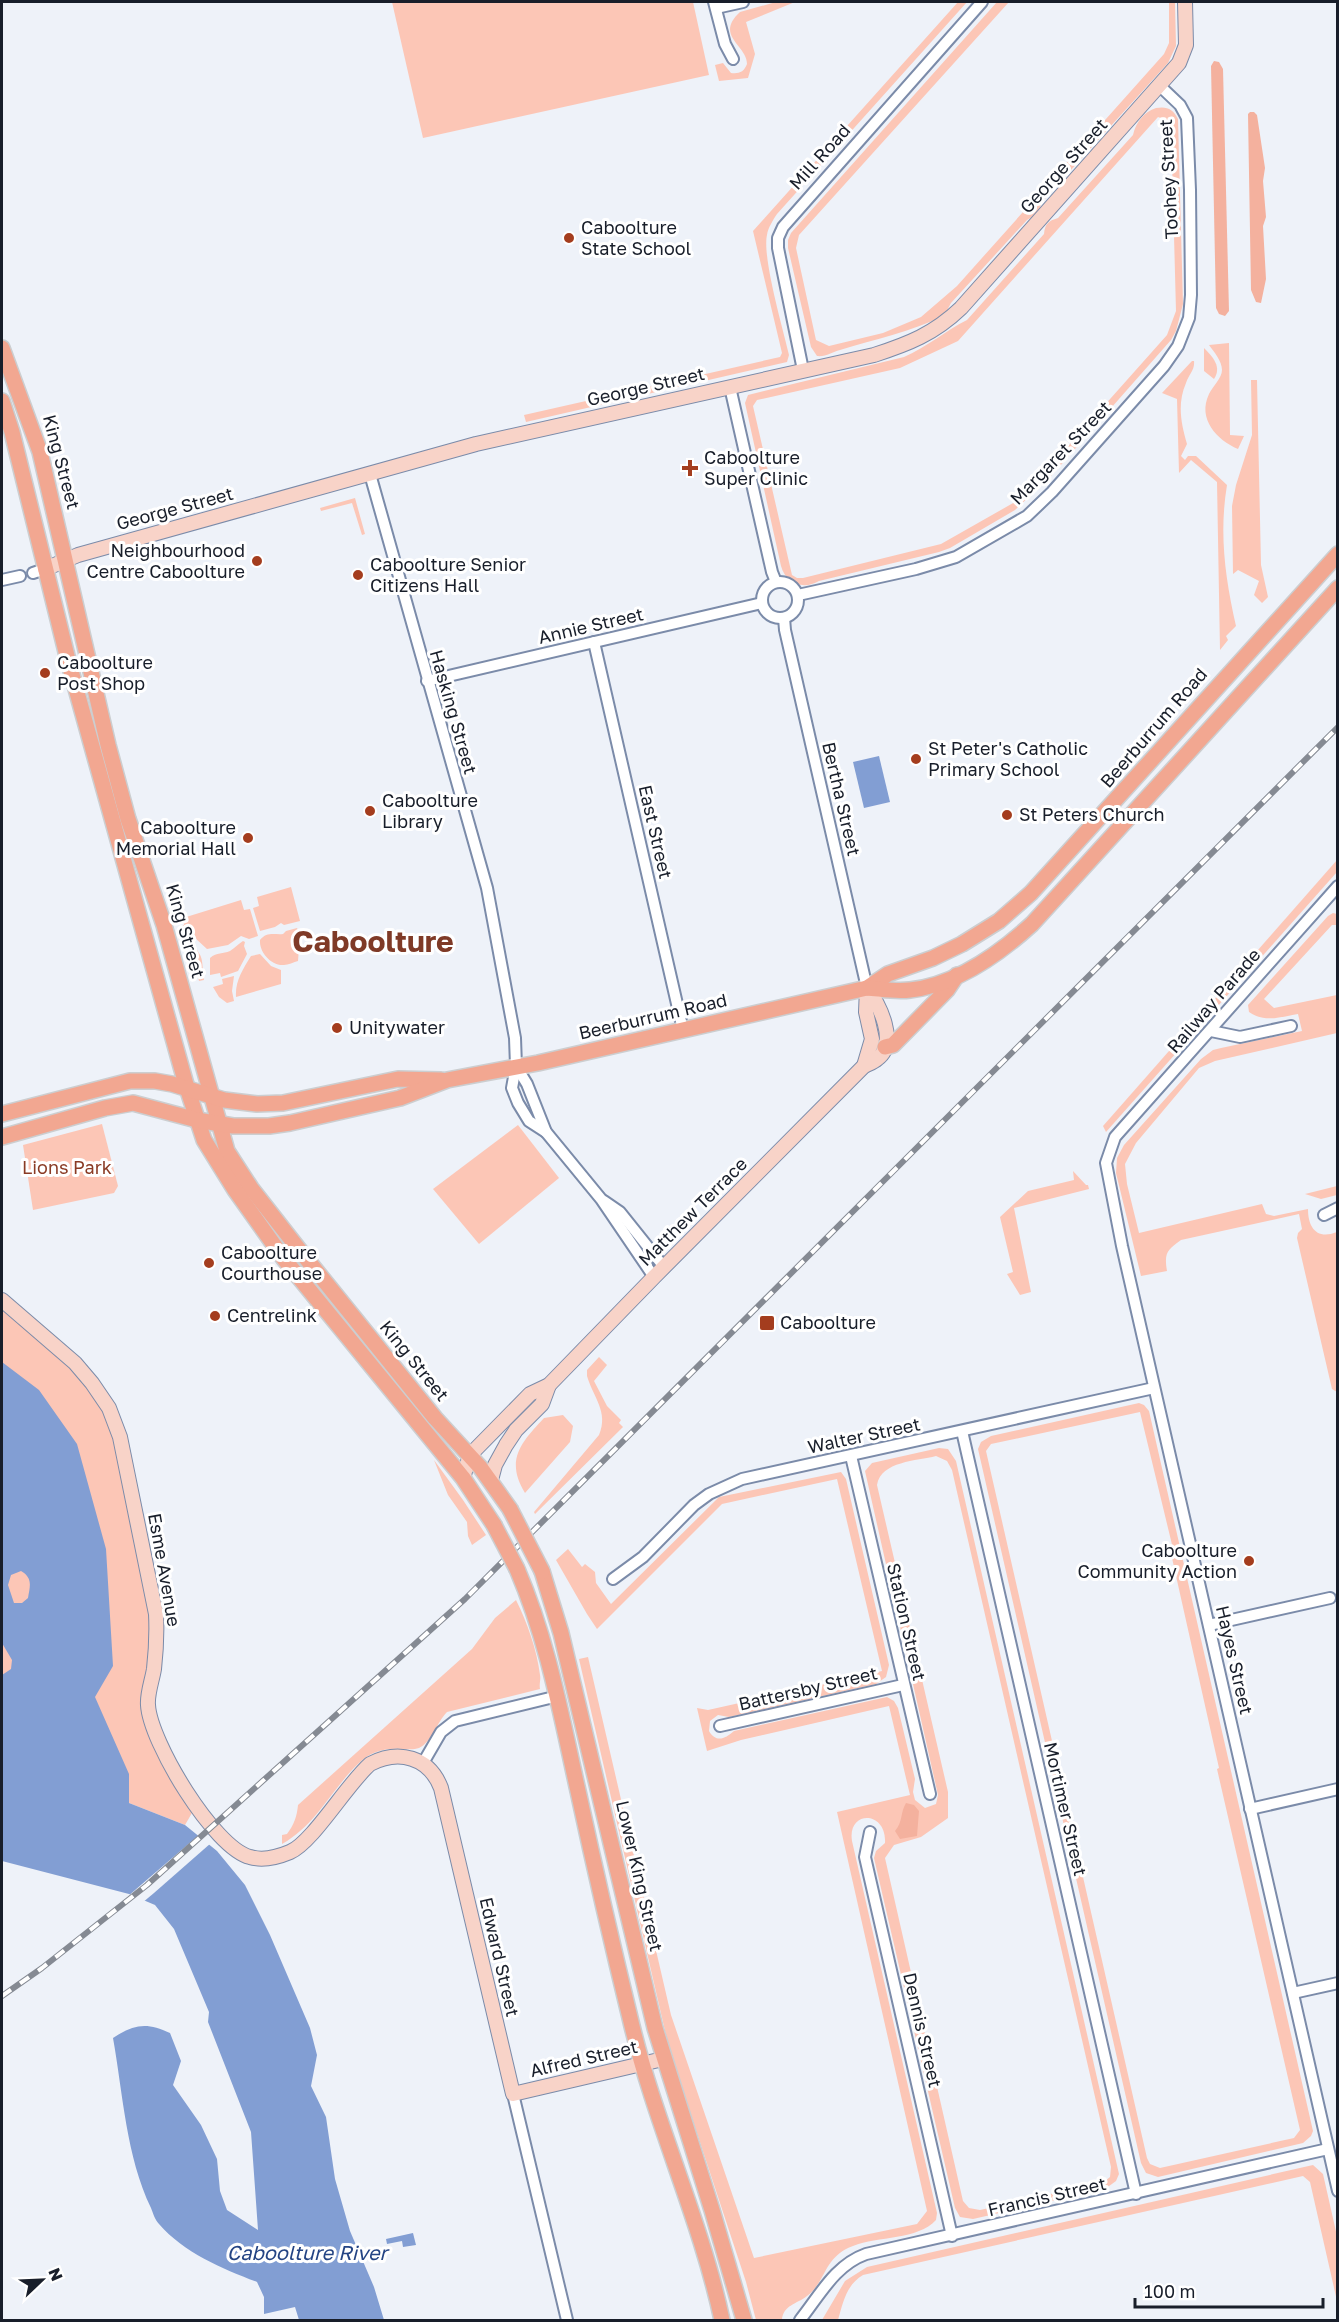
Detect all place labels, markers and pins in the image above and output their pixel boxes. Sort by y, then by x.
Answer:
place label: Caboolture State School [581,216,691,259]
marker: Caboolture State School [562,231,576,245]
place label: Caboolture Super Clinic [704,446,808,489]
marker: Caboolture Super Clinic [681,459,699,477]
place label: Neighbourhood Centre Caboolture [87,539,245,582]
place label: Caboolture Senior Citizens Hall [370,553,526,596]
marker: Neighbourhood Centre Caboolture [250,554,264,568]
marker: Caboolture Senior Citizens Hall [351,568,365,582]
place label: Caboolture Post Shop [57,651,153,694]
marker: Caboolture Post Shop [38,666,52,680]
place label: St Peter's Catholic Primary School [928,737,1088,780]
marker: St Peter's Catholic Primary School [909,752,923,766]
place label: Caboolture Library [382,789,478,832]
place label: St Peters Church [1019,803,1165,825]
marker: Caboolture Library [363,804,377,818]
marker: St Peters Church [1000,808,1014,822]
place label: Caboolture Memorial Hall [116,816,236,859]
marker: Caboolture Memorial Hall [241,831,255,845]
place label: Unitywater [349,1016,445,1038]
marker: Unitywater [330,1021,344,1035]
place label: Caboolture Courthouse [221,1241,322,1284]
marker: Caboolture Courthouse [202,1256,216,1270]
place label: Centrelink [227,1304,317,1326]
marker: Centrelink [208,1309,222,1323]
place label: Caboolture [780,1311,876,1333]
marker: Caboolture [758,1314,776,1332]
place label: Caboolture Community Action [1078,1539,1237,1582]
marker: Caboolture Community Action [1242,1554,1256,1568]

